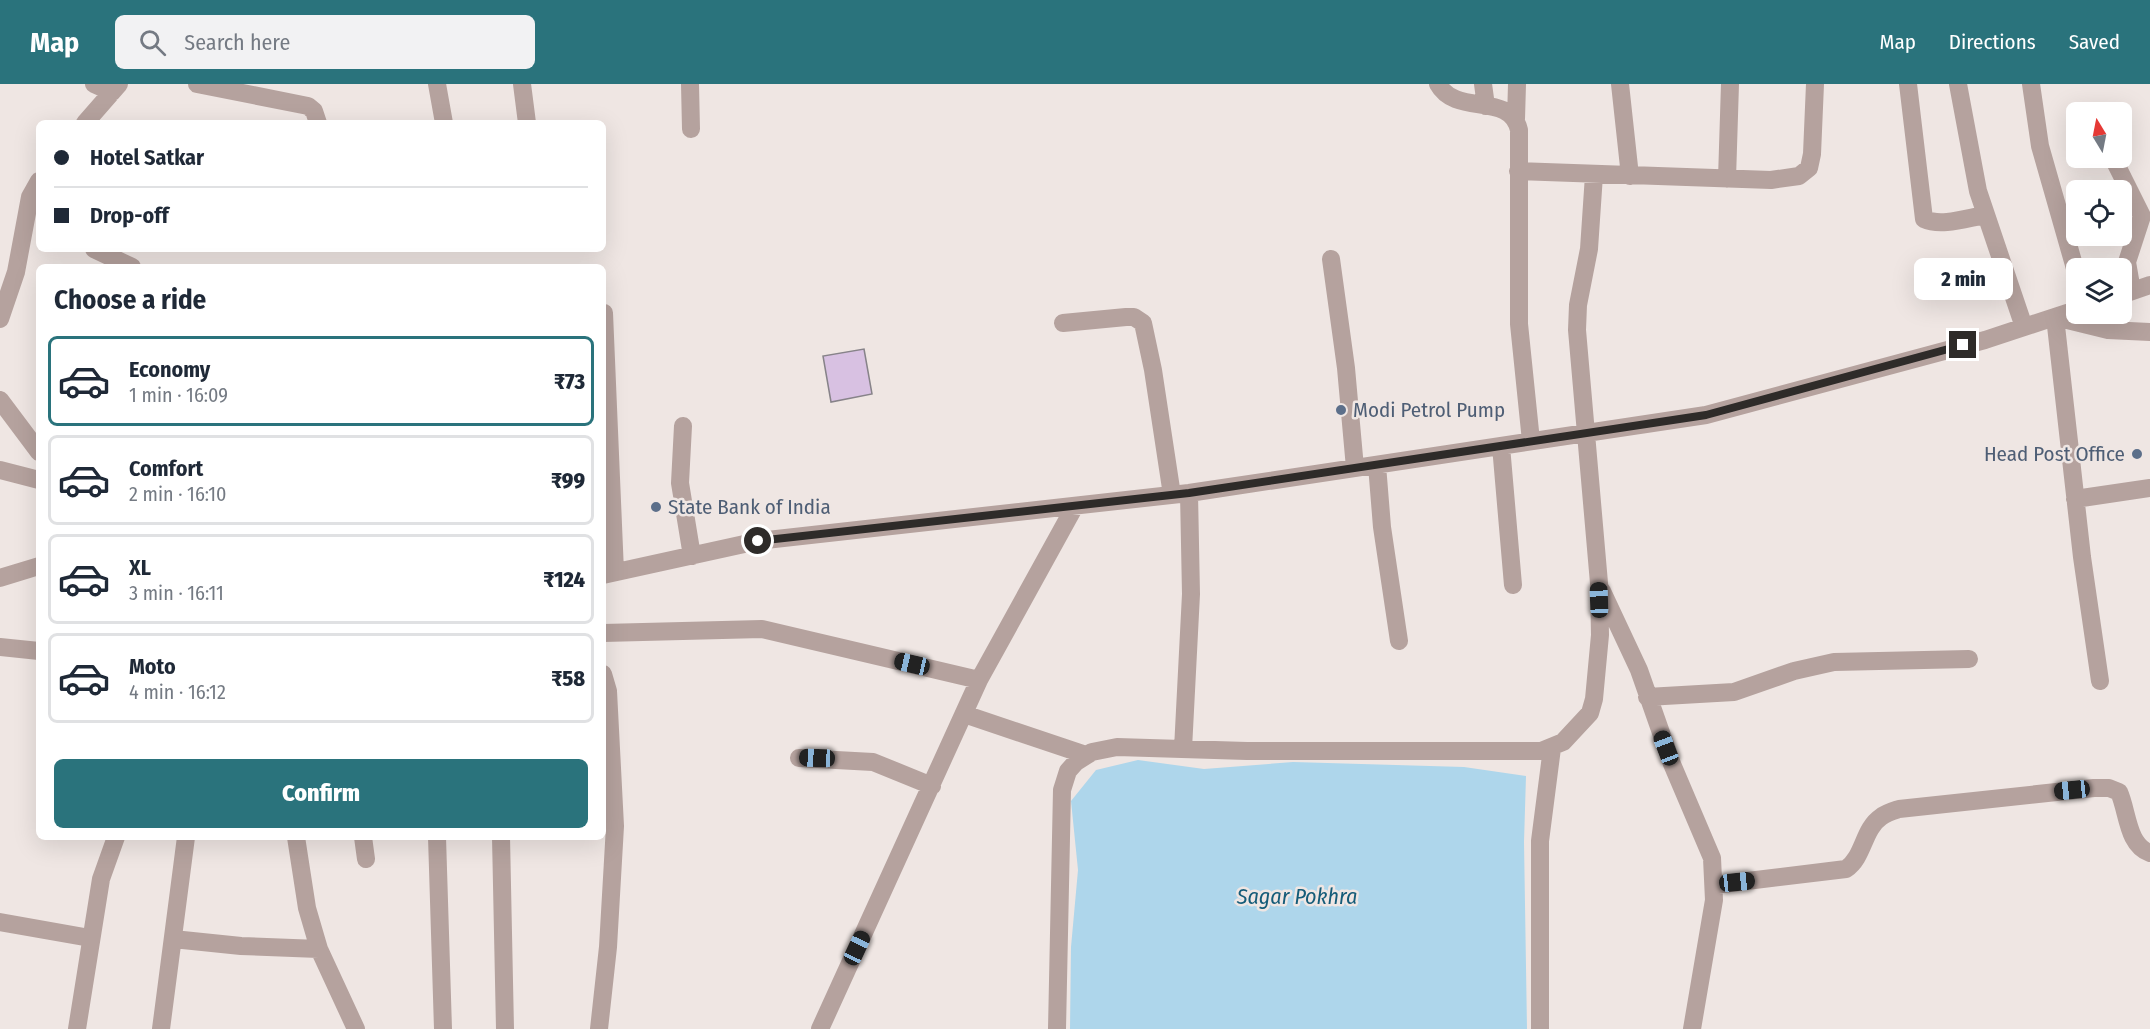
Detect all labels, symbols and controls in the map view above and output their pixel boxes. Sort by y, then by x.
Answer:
search box [115,15,535,69]
text: Map [30,26,79,59]
icon: search [136,26,169,59]
text: Search here [184,29,290,56]
text: Map [1879,29,1916,55]
text: Directions [1949,29,2036,55]
text: Saved [2069,29,2120,55]
north arrow [2066,102,2132,168]
map controls [2066,102,2132,324]
text: Hotel Satkar [90,144,204,171]
button: locate [2066,180,2132,246]
text: Drop-off [90,202,169,229]
callout: 2 min [1914,258,2012,300]
button: layers [2066,258,2132,324]
text: 2 min [1941,267,1986,291]
text: Choose a ride [54,284,206,316]
route end [1949,331,1976,358]
icon: car [57,354,111,408]
text: Economy [129,356,210,383]
text: ₹73 [554,368,585,395]
text: 1 min · 16:09 [129,383,228,407]
place label: Modi Petrol Pump [1353,397,1505,423]
marker: Modi Petrol Pump [1334,403,1348,417]
place label: Head Post Office [1984,441,2125,467]
marker: Head Post Office [2130,447,2144,461]
icon: car [57,453,111,507]
text: Comfort [129,455,203,482]
text: ₹99 [551,467,585,494]
text: 2 min · 16:10 [129,482,226,506]
place label: State Bank of India [668,494,831,520]
marker: State Bank of India [649,500,663,514]
route start [744,527,771,554]
icon: car [57,552,111,606]
text: XL [129,554,151,581]
text: ₹124 [543,566,585,593]
text: 3 min · 16:11 [129,581,224,605]
car [1589,582,1609,618]
icon: car [57,651,111,705]
car [892,651,932,677]
text: Moto [129,653,176,680]
text: ₹58 [551,665,585,692]
text: 4 min · 16:12 [129,680,226,704]
car [1651,728,1681,768]
car [799,748,835,768]
button: Confirm [54,759,588,828]
car [2053,779,2091,801]
car [1718,871,1756,893]
water label: Sagar Pokhra [1236,883,1357,910]
car [841,928,873,968]

